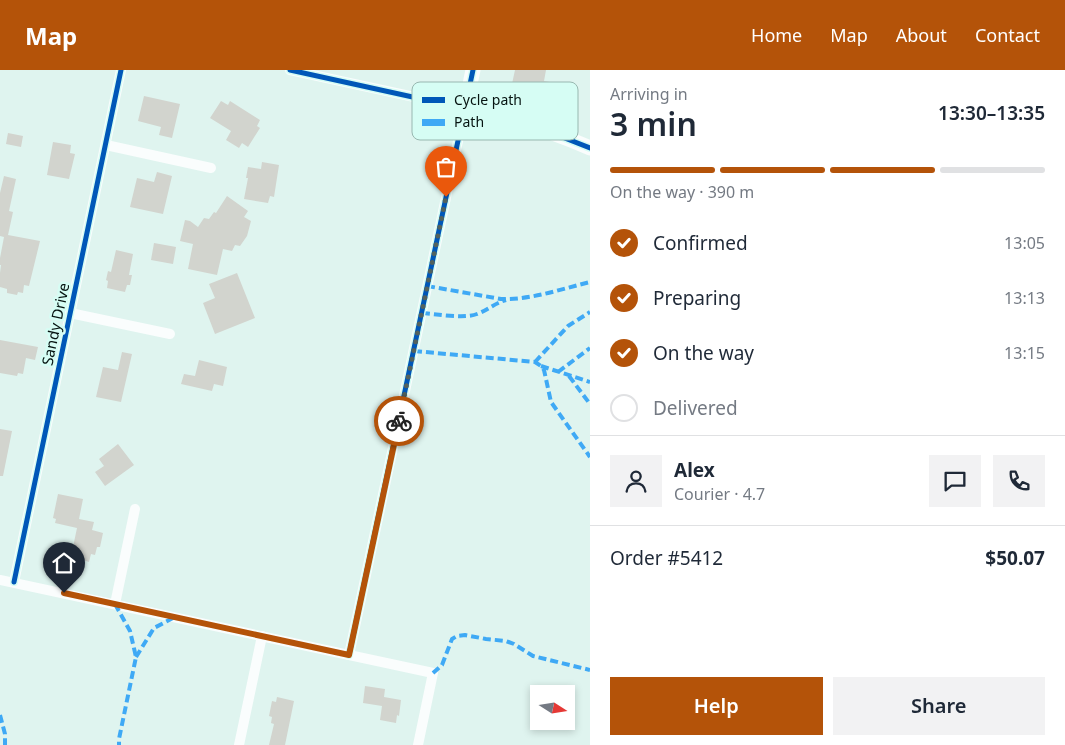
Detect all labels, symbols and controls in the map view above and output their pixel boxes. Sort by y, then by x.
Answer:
text: Map [25,19,77,52]
text: Home [751,23,802,47]
text: Map [830,23,868,47]
text: About [896,23,947,47]
text: Contact [975,23,1040,47]
legend [412,82,578,140]
text: Arriving in [610,83,688,105]
text: Cycle path [454,90,522,109]
text: 13:30–13:35 [938,100,1045,126]
text: 3 min [610,102,697,145]
text: Path [454,112,484,131]
pin [425,146,467,197]
icon: bag [432,153,460,181]
text: On the way · 390 m [610,181,754,203]
icon: check [610,229,638,257]
text: Confirmed [653,230,748,256]
text: 13:05 [1004,232,1045,254]
street label: Sandy Drive [37,281,73,367]
icon: check [610,284,638,312]
text: Preparing [653,285,741,311]
text: 13:13 [1004,287,1045,309]
icon: check [610,339,638,367]
text: On the way [653,340,754,366]
text: 13:15 [1004,342,1045,364]
text: Delivered [653,395,738,421]
courier [374,396,424,446]
icon: bike [385,407,413,435]
button: person [610,455,662,507]
button: chat [929,455,981,507]
button: phone [993,455,1045,507]
text: Alex [674,457,715,483]
text: Courier · 4.7 [674,483,765,505]
pin [43,542,85,593]
text: Order #5412 [610,545,723,571]
text: $50.07 [985,545,1045,571]
icon: home [50,549,78,577]
button: Help [610,677,823,735]
button: Share [833,677,1045,735]
north arrow [530,685,575,730]
map controls [530,685,575,730]

